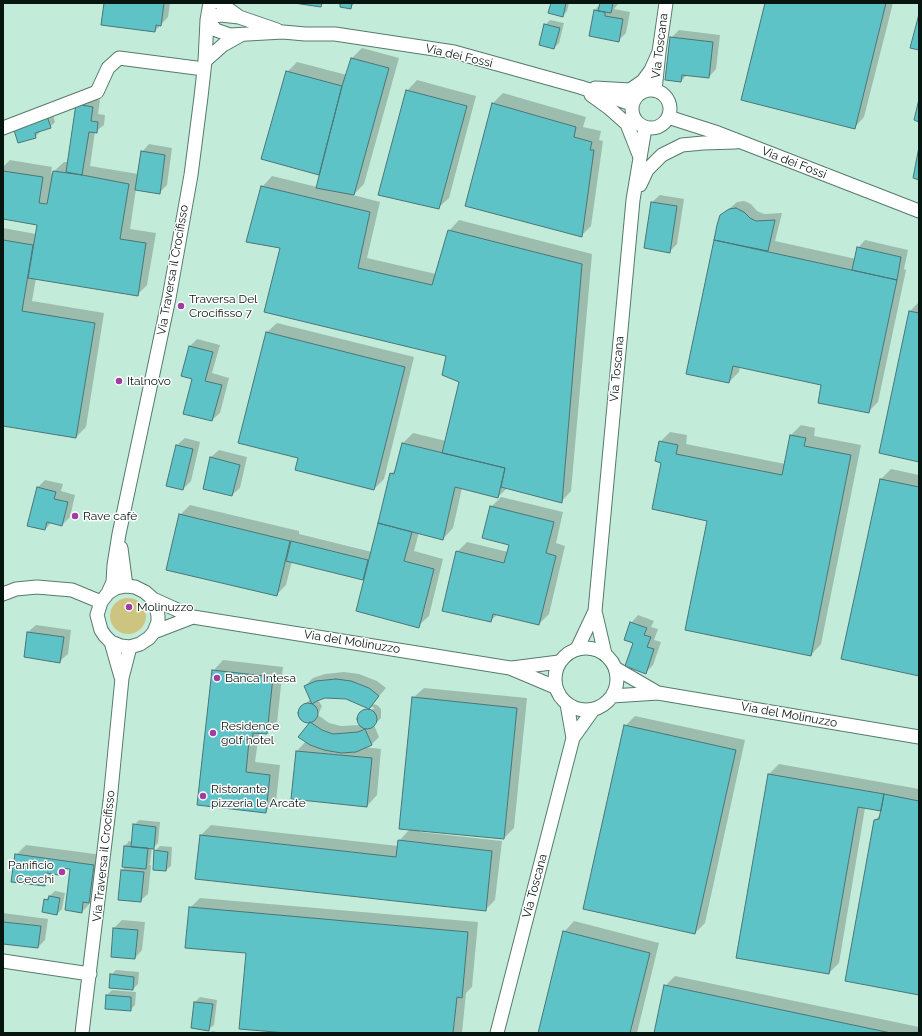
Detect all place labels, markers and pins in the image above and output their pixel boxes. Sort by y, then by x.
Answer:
place label: Traversa Del Crocifisso 7 [189,292,257,320]
marker: Traversa Del Crocifisso 7 [176,301,186,311]
place label: Italnovo [127,374,171,388]
marker: Italnovo [114,376,124,386]
place label: Rave cafè [83,509,137,523]
marker: Rave cafè [70,511,80,521]
place label: Molinuzzo [137,600,193,614]
marker: Molinuzzo [124,602,134,612]
place label: Banca Intesa [225,671,296,685]
marker: Banca Intesa [212,673,222,683]
place label: Residence golf hotel [221,719,279,747]
marker: Residence golf hotel [208,728,218,738]
place label: Ristorante pizzeria le Arcate [211,782,306,810]
marker: Ristorante pizzeria le Arcate [198,791,208,801]
place label: Panificio Cecchi [8,858,54,886]
marker: Panificio Cecchi [57,867,67,877]

